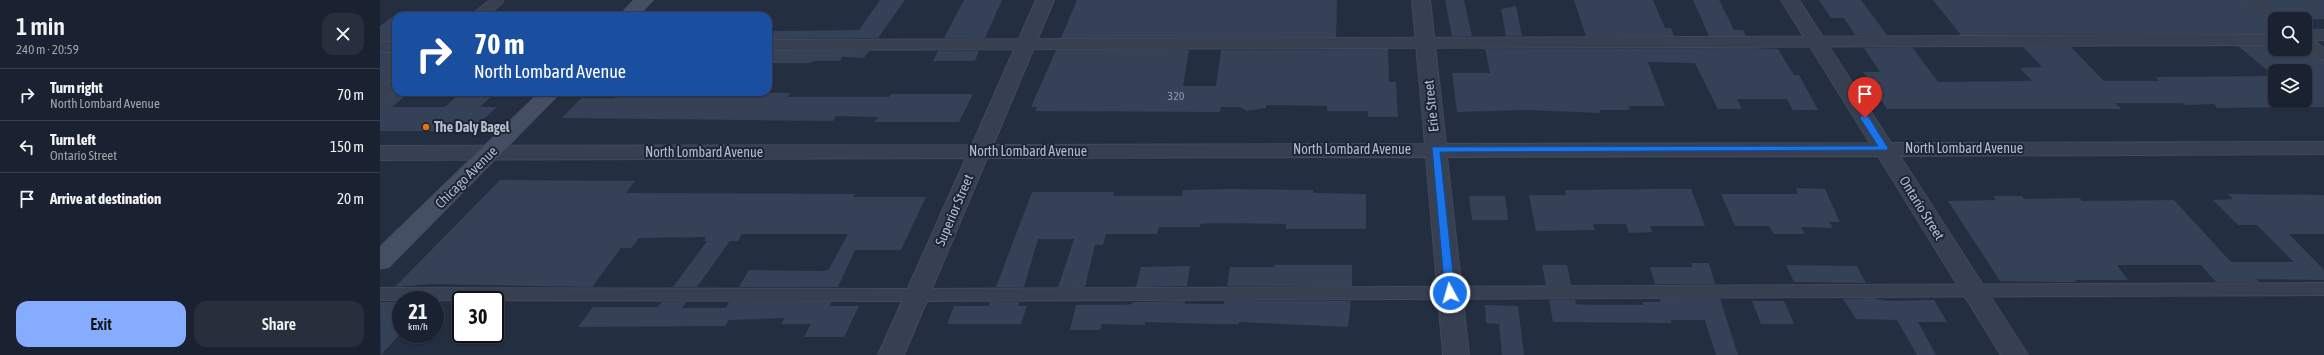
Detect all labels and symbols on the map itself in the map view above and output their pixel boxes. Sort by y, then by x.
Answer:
pin [1848,77,1882,118]
street label: Erie Street [1420,79,1442,133]
house number: 320 [1168,89,1185,103]
place label: The Daly Bagel [434,119,510,135]
marker: The Daly Bagel [421,122,431,132]
street label: North Lombard Avenue [1905,140,2023,156]
street label: North Lombard Avenue [1293,141,1411,157]
street label: Chicago Avenue [432,143,500,211]
street label: North Lombard Avenue [969,143,1087,159]
street label: North Lombard Avenue [645,144,763,160]
street label: Superior Street [932,172,976,248]
street label: Ontario Street [1896,173,1948,243]
position arrow [1429,272,1471,314]
speed limit sign: 30 [452,291,504,343]

